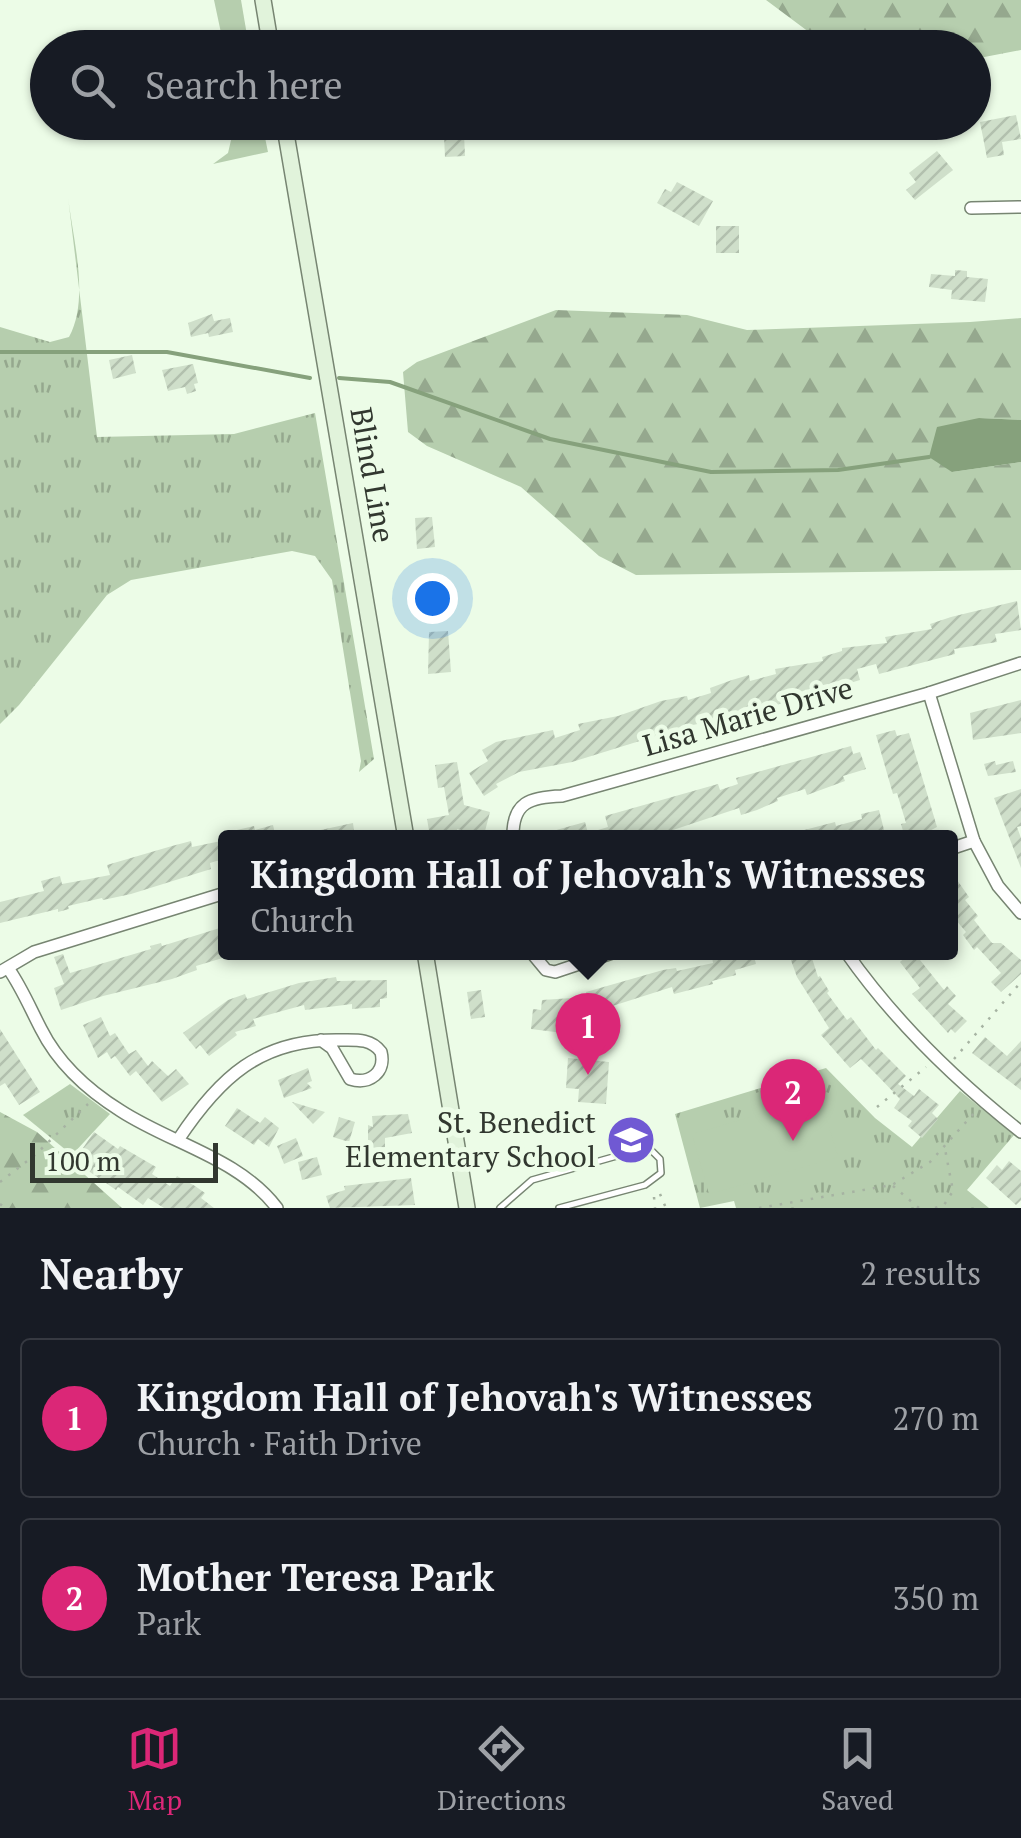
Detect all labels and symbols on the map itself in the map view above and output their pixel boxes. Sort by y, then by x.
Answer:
street label: Blind Line [341,404,405,546]
your location [407,573,458,624]
street label: Lisa Marie Drive [638,667,857,765]
pin: 1 [556,992,620,1075]
pin: 2 [760,1058,826,1141]
place label: St. Benedict Elementary School [345,1102,596,1176]
school or university icon: St. Benedict Elementary School [605,1114,657,1166]
scale bar [30,1138,218,1182]

